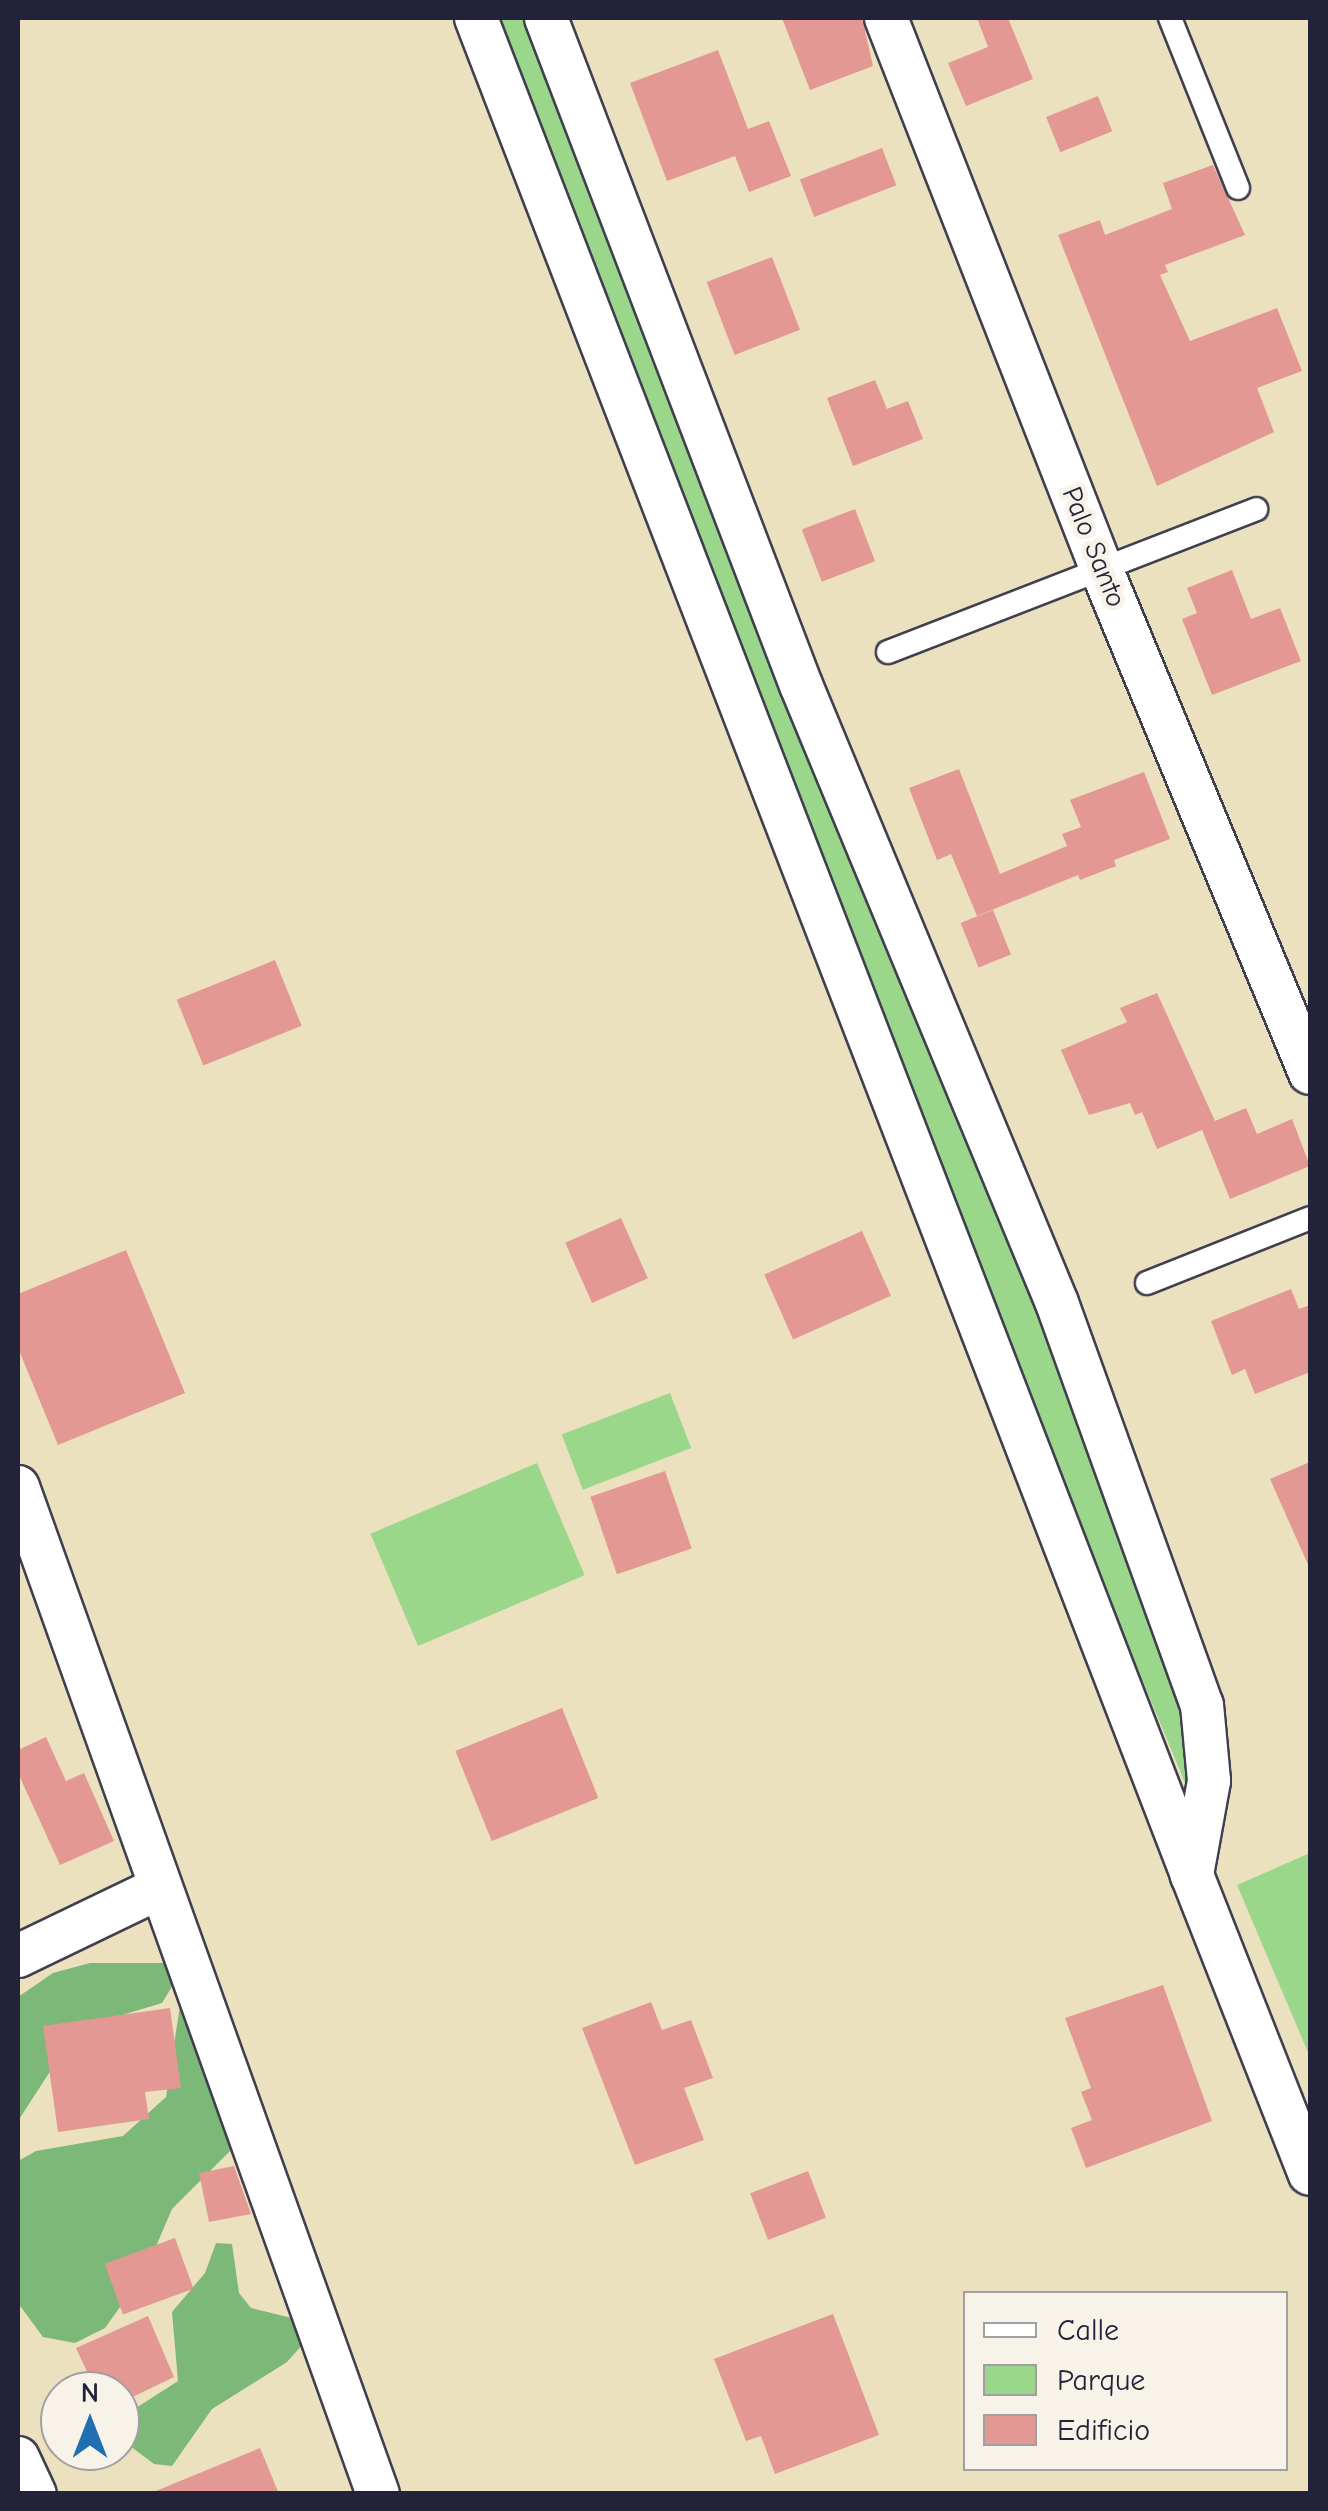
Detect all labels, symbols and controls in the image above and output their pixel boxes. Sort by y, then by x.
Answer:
street label: Palo Santo [1055,482,1133,612]
legend [963,2291,1288,2471]
text: Calle [1057,2313,1119,2348]
text: Parque [1057,2363,1145,2398]
north arrow [40,2371,140,2471]
text: N [81,2377,99,2409]
text: Edificio [1057,2413,1150,2448]

